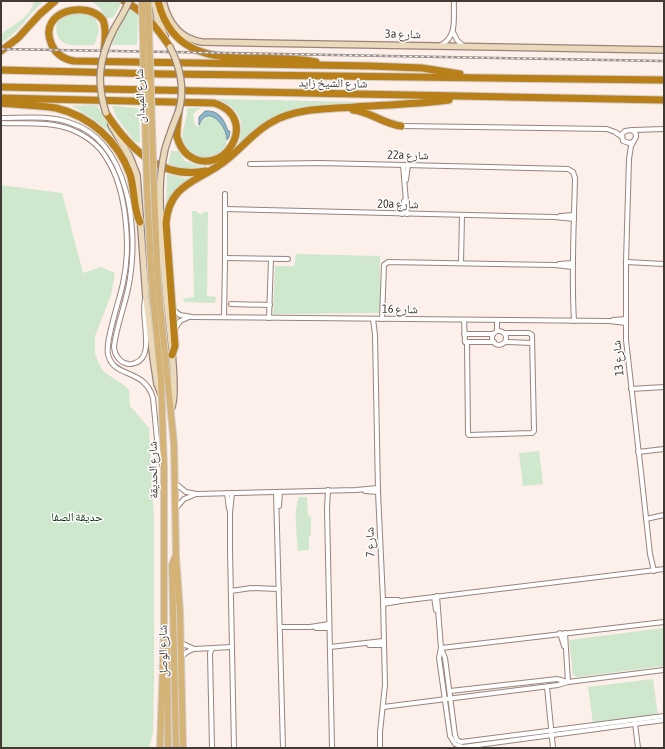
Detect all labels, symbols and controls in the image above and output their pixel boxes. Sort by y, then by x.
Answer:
street label: 3a شارع [385,27,421,42]
street label: شارع الميدان [132,68,149,124]
street label: شارع الشيخ زايد [298,75,368,92]
street label: 22a شارع [387,148,429,163]
street label: 20a شارع [377,197,419,212]
street label: شارع 16 [382,302,418,317]
street label: شارع 13 [609,339,628,376]
street label: شارع الحديقة [145,441,162,499]
park label: حديقة الصفا [51,510,103,524]
street label: شارع 7 [362,527,379,557]
street label: شارع الوصل [156,625,171,677]

